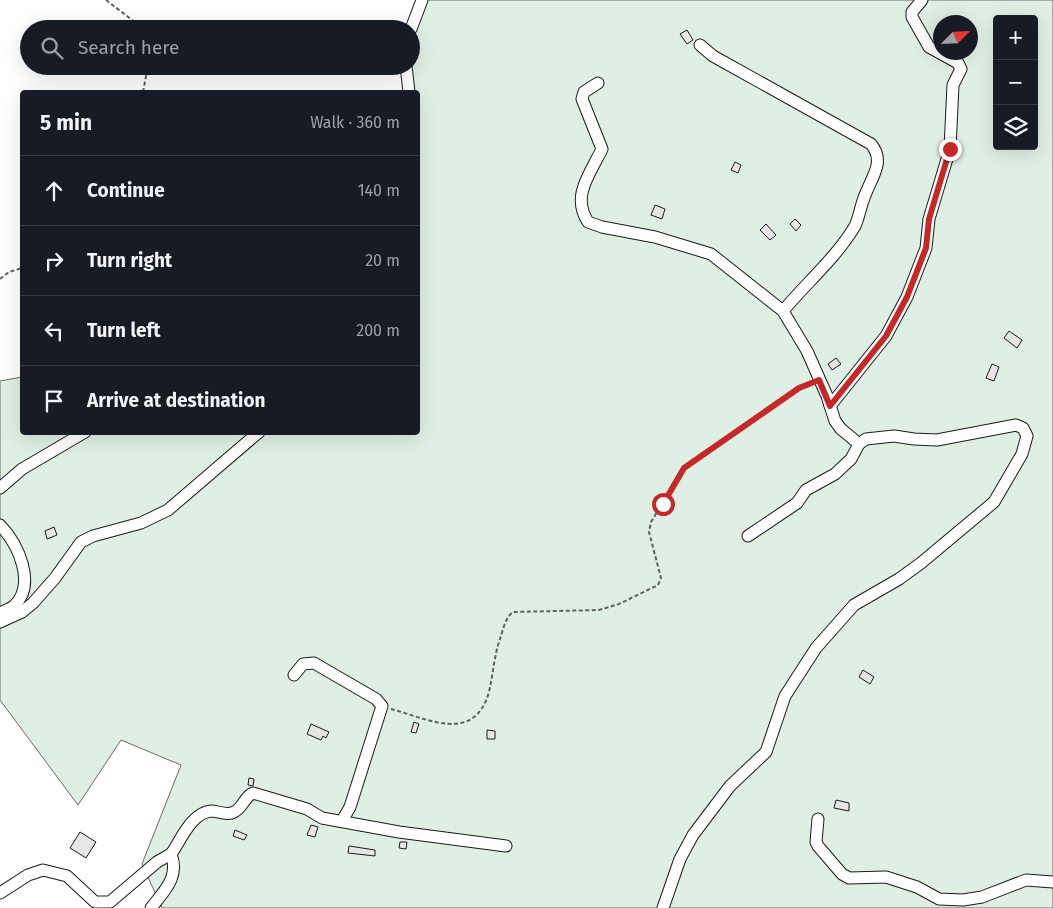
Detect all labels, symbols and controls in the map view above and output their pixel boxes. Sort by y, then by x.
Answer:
north arrow [933,15,978,60]
map controls [993,15,1038,150]
button: + [993,15,1038,60]
search box [20,20,420,75]
icon: search [38,34,66,62]
text: Search here [78,36,179,59]
button: − [993,60,1038,105]
button: layers [993,105,1038,150]
text: 5 min [40,110,92,136]
text: Walk · 360 m [310,113,400,132]
route end [939,138,962,161]
icon: ahead [40,177,68,205]
text: Continue [87,179,165,202]
text: 140 m [358,181,400,200]
icon: right [40,247,68,275]
text: Turn right [87,249,172,272]
text: 20 m [365,251,400,270]
icon: left [40,317,68,345]
text: Turn left [87,319,161,342]
text: 200 m [356,321,400,340]
icon: arrive [40,387,68,415]
text: Arrive at destination [87,389,266,412]
route start [652,493,675,516]

